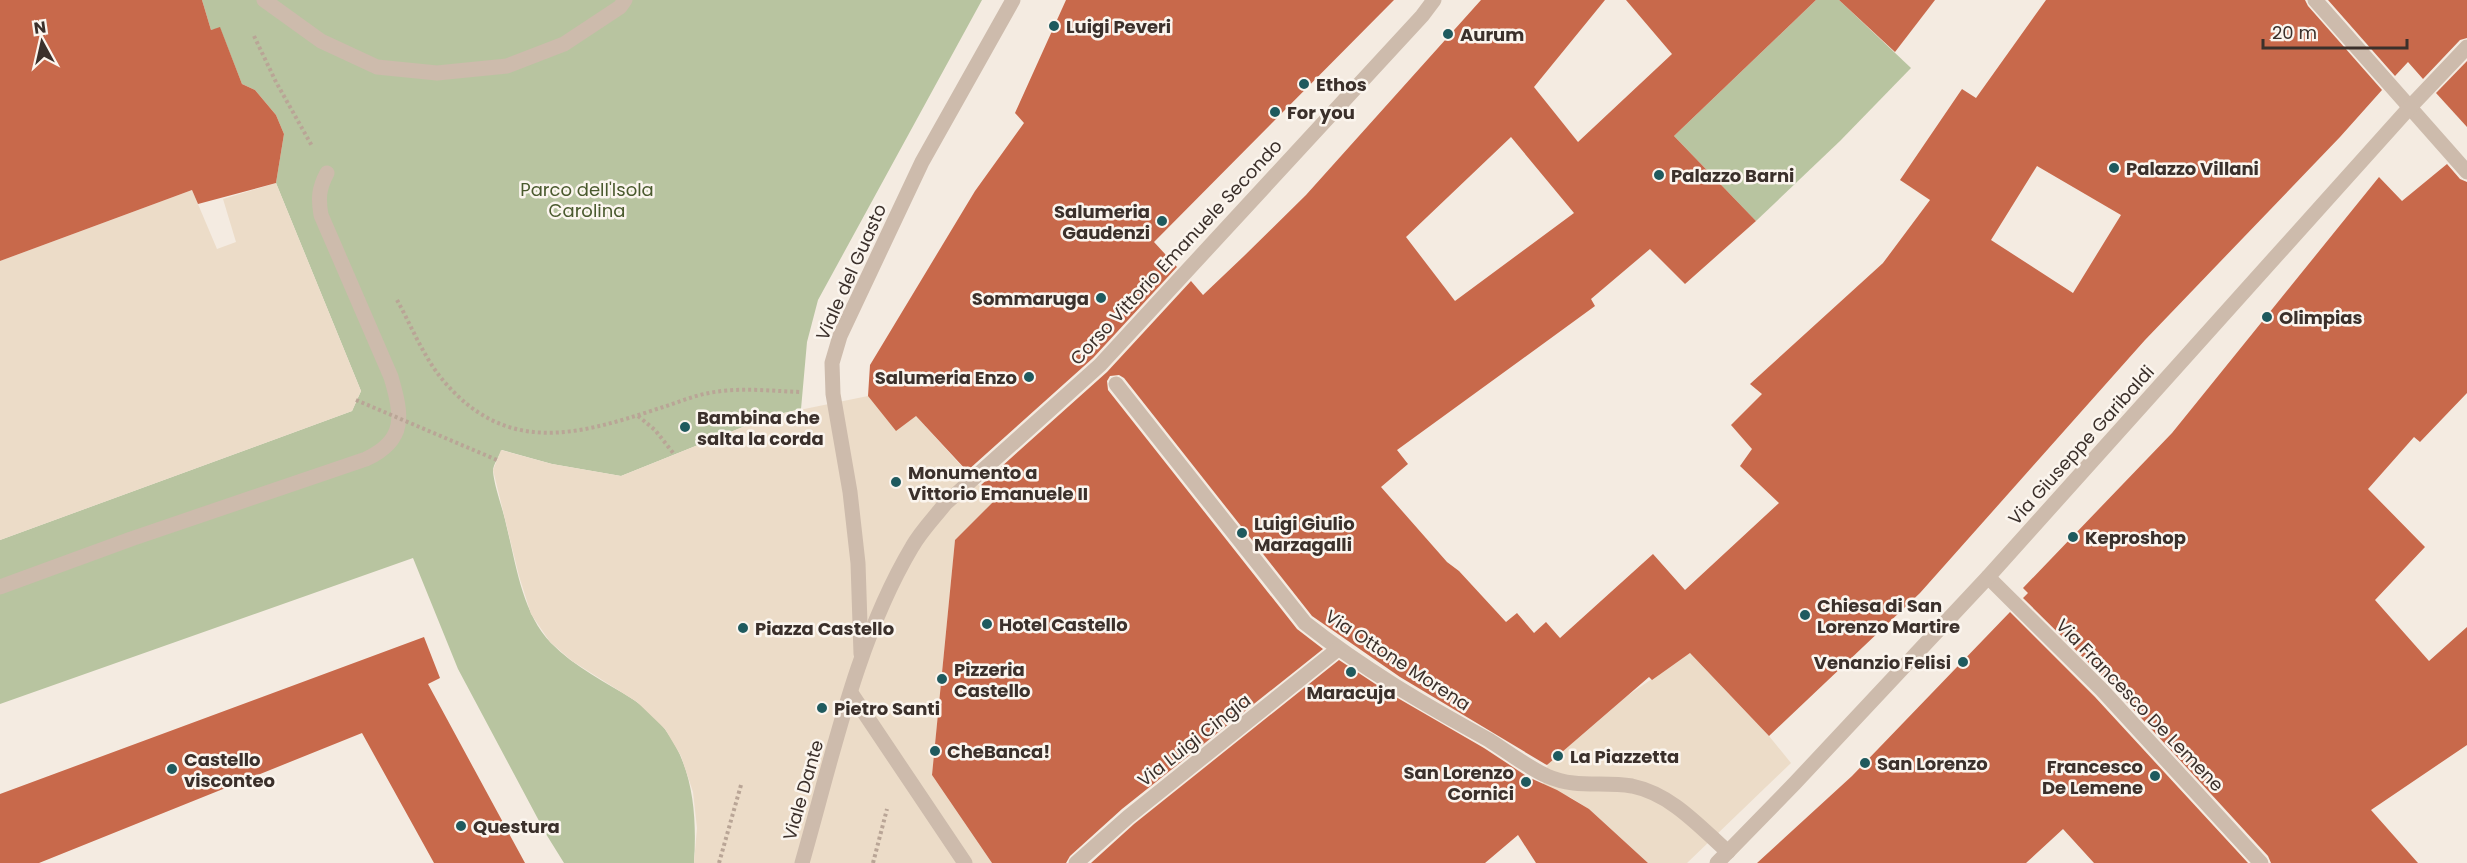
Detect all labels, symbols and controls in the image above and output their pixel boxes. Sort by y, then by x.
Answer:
north arrow [12,12,72,72]
scale bar [2263,12,2407,50]
place label: Luigi Peveri [1066,14,1171,39]
text: N [32,15,48,40]
marker: Luigi Peveri [1047,19,1061,33]
text: 20 m [2272,20,2317,45]
place label: Aurum [1460,22,1524,47]
marker: Aurum [1441,27,1455,41]
place label: Ethos [1316,72,1367,97]
marker: Ethos [1297,77,1311,91]
place label: For you [1287,100,1355,125]
marker: For you [1268,105,1282,119]
street label: Corso Vittorio Emanuele Secondo [1064,134,1288,370]
place label: Palazzo Villani [2126,156,2259,181]
marker: Palazzo Villani [2107,161,2121,175]
place label: Palazzo Barni [1671,163,1794,188]
marker: Palazzo Barni [1652,168,1666,182]
park label: Parco dell'Isola Carolina [520,177,654,223]
place label: Salumeria Gaudenzi [1054,199,1150,245]
street label: Viale del Guasto [810,200,892,344]
marker: Salumeria Gaudenzi [1155,214,1169,228]
place label: Sommaruga [972,286,1089,311]
marker: Sommaruga [1094,291,1108,305]
place label: Olimpias [2279,305,2363,330]
marker: Olimpias [2260,310,2274,324]
street label: Via Giuseppe Garibaldi [2002,360,2160,530]
place label: Salumeria Enzo [875,365,1017,390]
marker: Salumeria Enzo [1022,370,1036,384]
place label: Bambina che salta la corda [697,405,824,451]
marker: Bambina che salta la corda [678,420,692,434]
place label: Monumento a Vittorio Emanuele II [908,460,1088,506]
marker: Monumento a Vittorio Emanuele II [889,475,903,489]
place label: Luigi Giulio Marzagalli [1254,511,1355,557]
place label: Keproshop [2085,525,2186,550]
marker: Luigi Giulio Marzagalli [1235,526,1249,540]
marker: Keproshop [2066,530,2080,544]
place label: Chiesa di San Lorenzo Martire [1817,593,1960,639]
street label: Via Ottone Morena [1321,604,1475,716]
marker: Chiesa di San Lorenzo Martire [1798,608,1812,622]
place label: Hotel Castello [999,612,1128,637]
street label: Via Francesco De Lemene [2052,614,2228,796]
place label: Piazza Castello [755,616,894,641]
marker: Hotel Castello [980,617,994,631]
marker: Piazza Castello [736,621,750,635]
place label: Venanzio Felisi [1814,650,1951,675]
marker: Venanzio Felisi [1956,655,1970,669]
place label: Pizzeria Castello [954,657,1030,703]
marker: Maracuja [1344,665,1358,679]
marker: Pizzeria Castello [935,672,949,686]
place label: Maracuja [1306,680,1396,705]
street label: Via Luigi Cingia [1132,688,1256,792]
place label: Pietro Santi [834,696,940,721]
marker: Pietro Santi [815,701,829,715]
street label: Viale Dante [777,737,829,843]
place label: CheBanca! [947,739,1050,764]
marker: CheBanca! [928,744,942,758]
place label: La Piazzetta [1570,744,1679,769]
place label: Castello visconteo [184,747,275,793]
marker: La Piazzetta [1551,749,1565,763]
place label: San Lorenzo [1877,751,1988,776]
place label: Francesco De Lemene [2042,755,2143,798]
marker: San Lorenzo [1858,756,1872,770]
place label: San Lorenzo Cornici [1403,760,1514,806]
marker: Castello visconteo [165,762,179,776]
marker: Francesco De Lemene [2148,769,2162,783]
marker: San Lorenzo Cornici [1519,775,1533,789]
place label: Questura [473,814,560,839]
marker: Questura [454,819,468,833]

